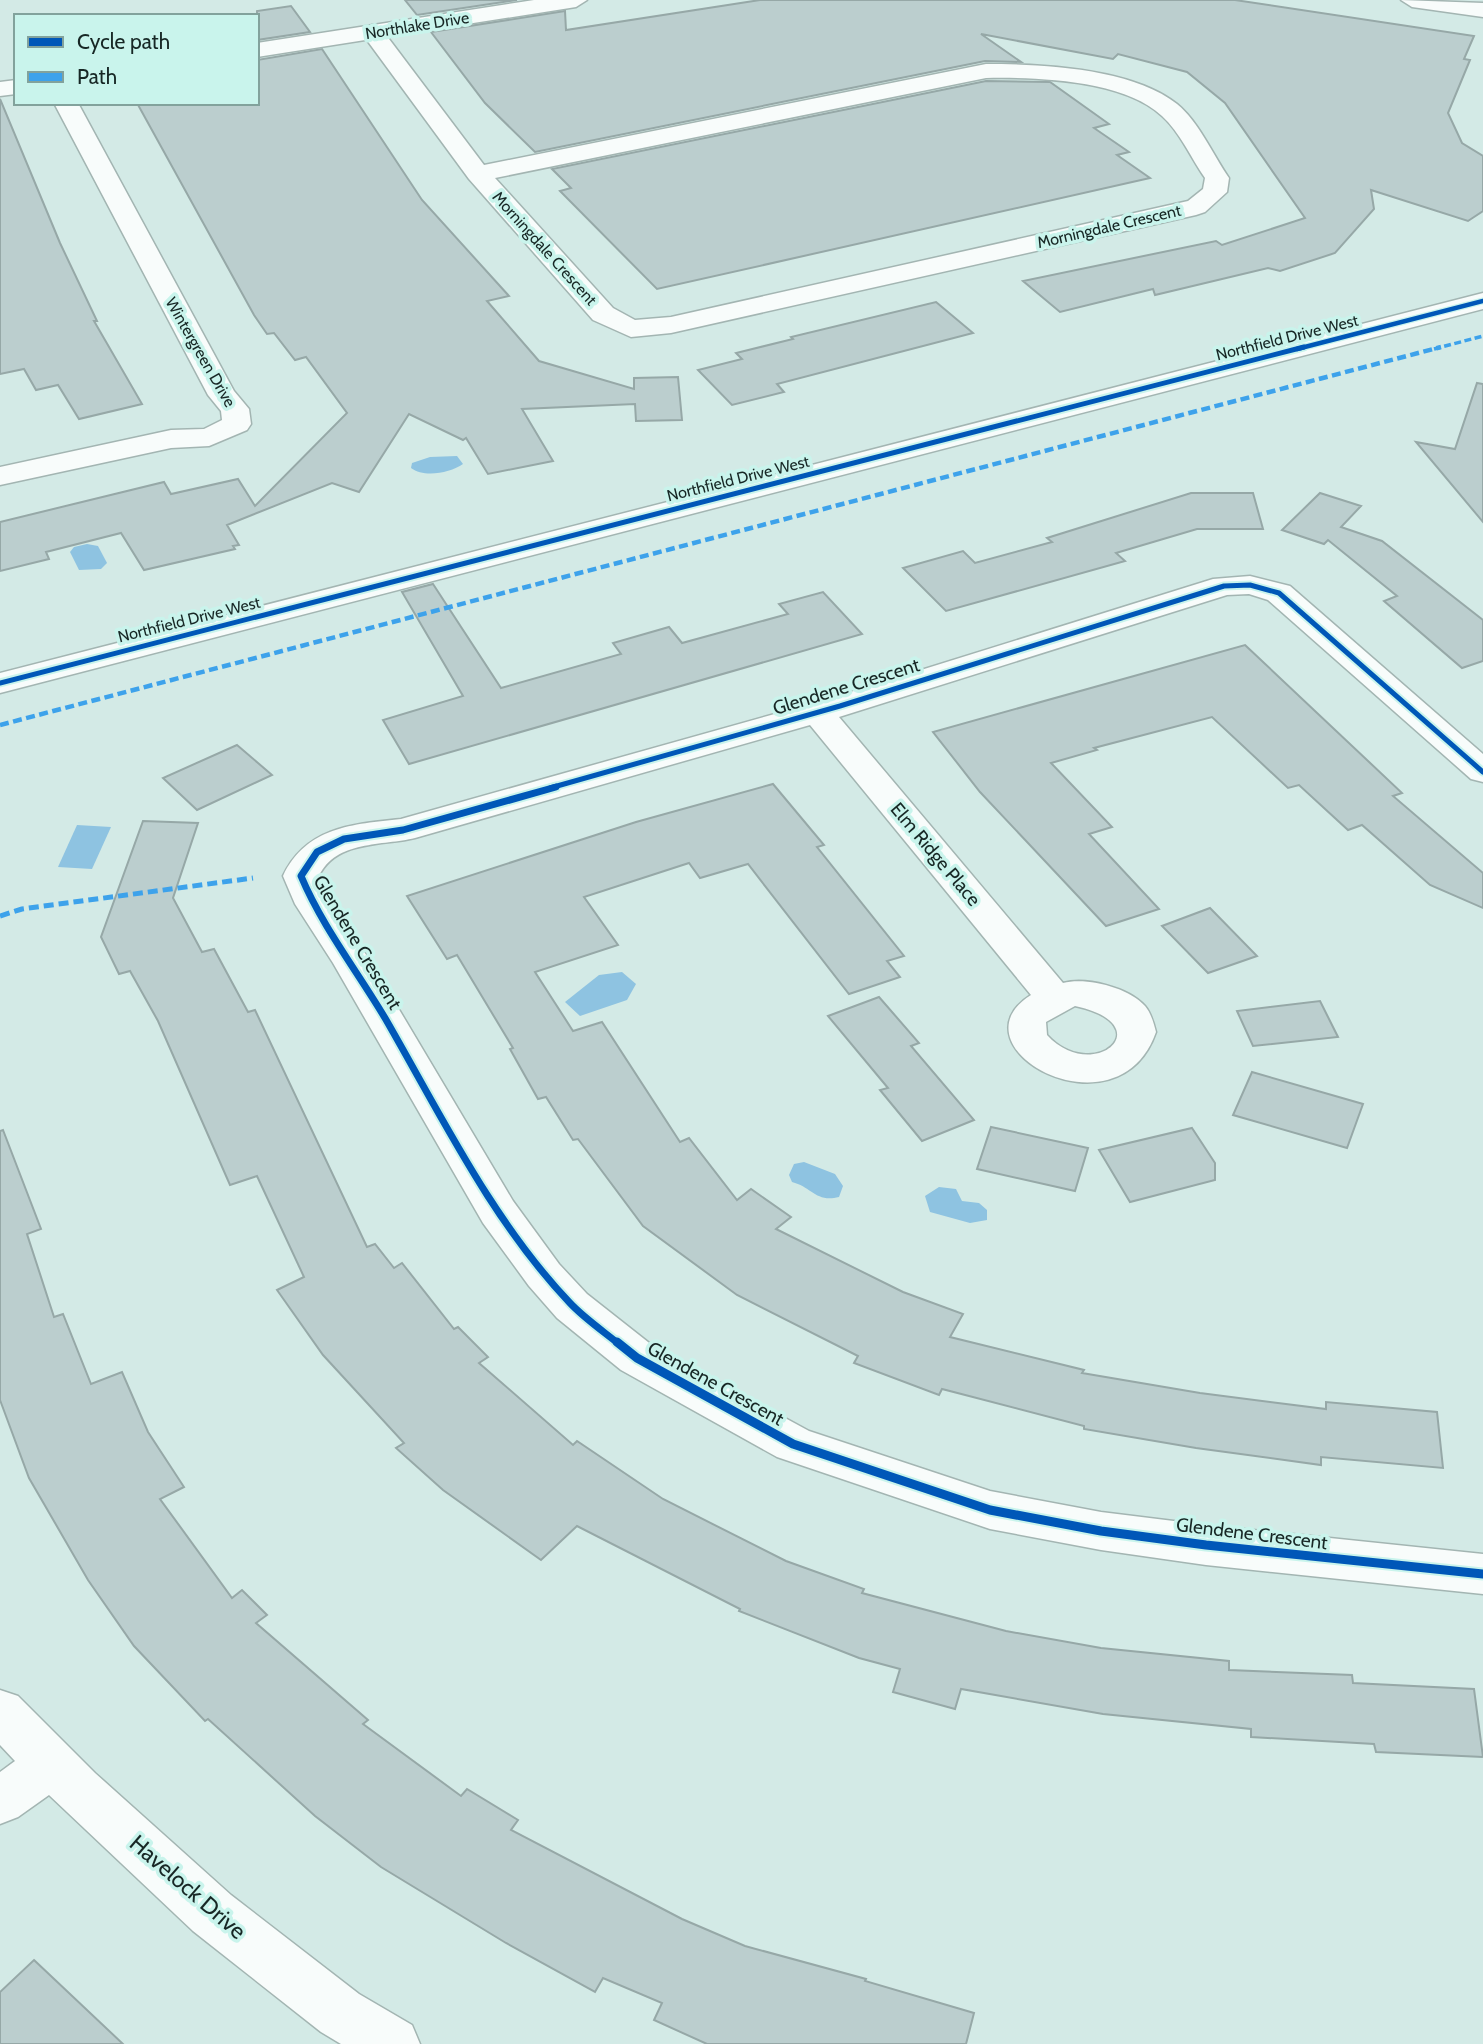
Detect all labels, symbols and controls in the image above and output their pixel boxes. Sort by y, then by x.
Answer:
street label: Northlake Drive [364,8,470,43]
legend [14,14,259,105]
text: Cycle path [77,29,170,54]
text: Path [77,64,117,89]
street label: Morningdale Crescent [488,187,601,310]
street label: Morningdale Crescent [1035,201,1183,252]
street label: Wintergreen Drive [161,294,240,410]
street label: Northfield Drive West [1214,310,1361,364]
street label: Northfield Drive West [665,451,812,505]
street label: Northfield Drive West [116,592,263,646]
street label: Glendene Crescent [770,653,923,720]
street label: Elm Ridge Place [886,798,986,911]
street label: Glendene Crescent [308,871,407,1014]
street label: Glendene Crescent [644,1336,788,1431]
street label: Glendene Crescent [1175,1513,1330,1554]
street label: Havelock Drive [124,1829,252,1945]

